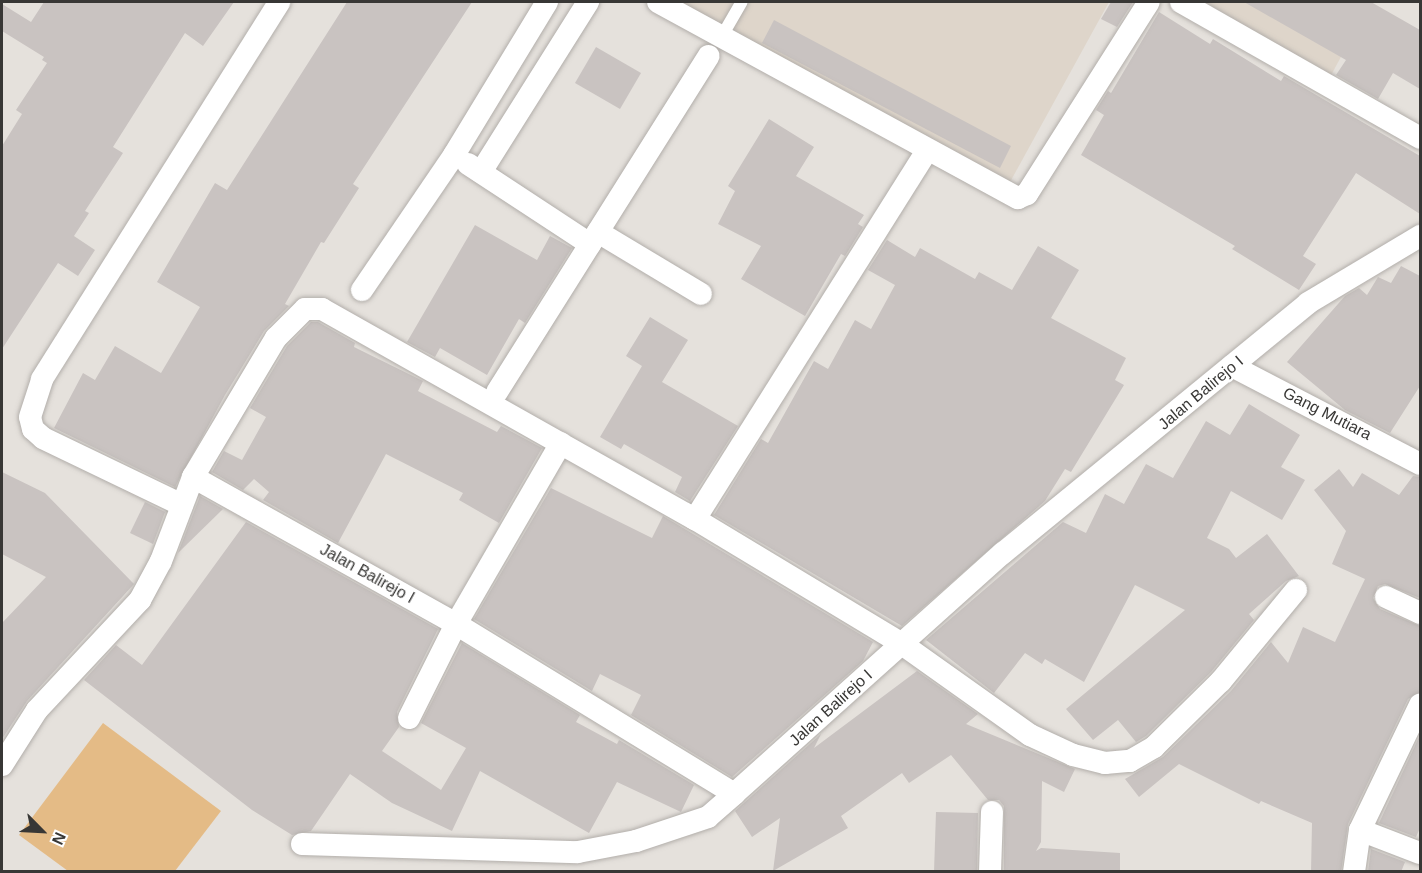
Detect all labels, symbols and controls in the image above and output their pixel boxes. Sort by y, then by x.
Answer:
street label: Jalan Balirejo I [1155,352,1247,434]
street label: Gang Mutiara [1279,383,1375,445]
street label: Jalan Balirejo I [316,540,418,608]
street label: Jalan Balirejo I [786,666,876,750]
north arrow [12,801,72,861]
text: N [49,830,69,847]

